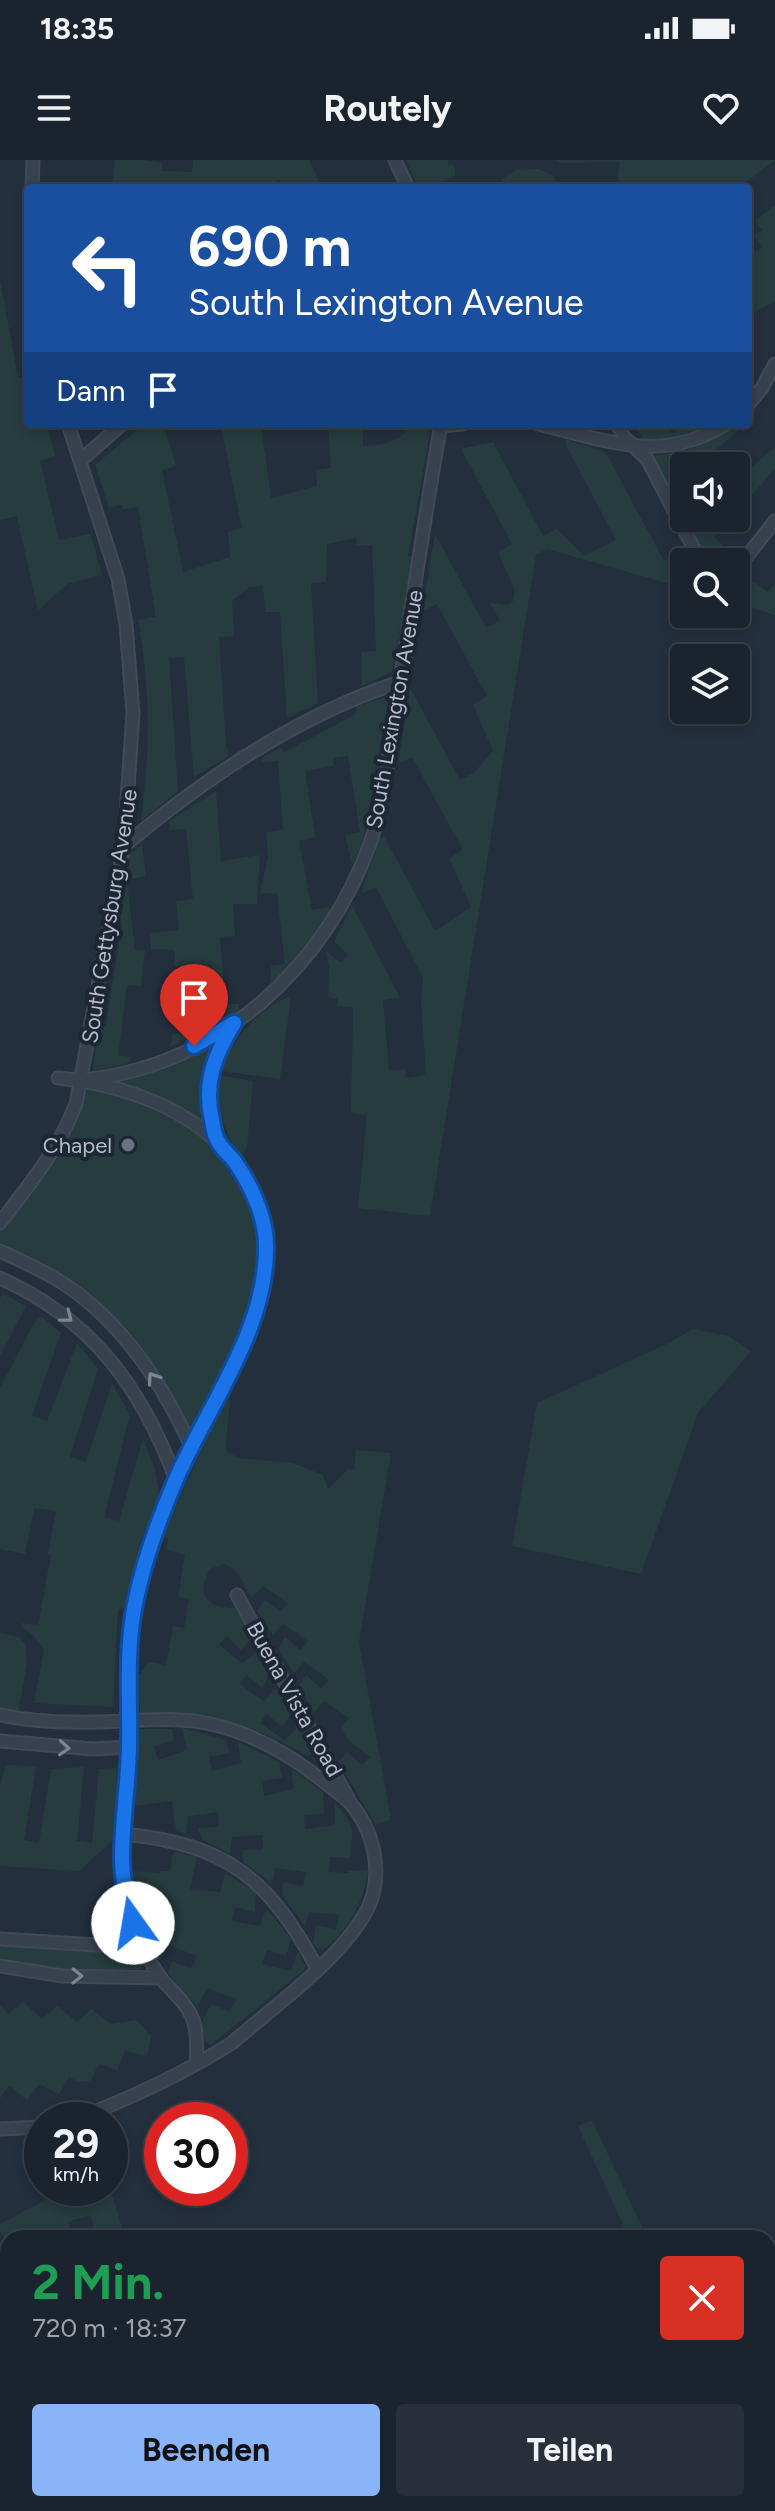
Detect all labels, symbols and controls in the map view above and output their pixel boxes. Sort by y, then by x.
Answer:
text: 18:35 [40,10,114,47]
icon: menu [32,86,76,130]
icon: heart [699,86,743,130]
text: Routely [323,87,452,130]
text: 690 m [188,213,351,280]
icon: left [56,216,160,320]
text: South Lexington Avenue [188,281,584,324]
icon: arrive [141,368,185,412]
text: Dann [56,372,125,409]
map controls [670,452,750,724]
button: sound [670,452,750,532]
button: search [670,548,750,628]
street label: South Lexington Avenue [360,588,429,830]
button: layers [670,644,750,724]
street label: South Gettysburg Avenue [76,787,143,1045]
pin [160,964,228,1046]
icon: arrive [172,976,216,1020]
place label: Chapel [43,1132,112,1159]
marker: Chapel [119,1136,137,1154]
one-way arrow [58,1307,72,1322]
one-way arrow [148,1372,163,1386]
street label: Buena Vista Road [241,1617,348,1781]
one-way arrow [58,1740,71,1757]
position arrow [91,1881,175,1965]
one-way arrow [71,1968,84,1985]
speed limit sign: 30 [144,2102,248,2206]
text: 29 [53,2120,99,2168]
text: km/h [53,2162,99,2186]
text: 2 Min. [32,2253,164,2311]
button: close [660,2256,744,2340]
text: 720 m · 18:37 [32,2312,187,2344]
button: Beenden [32,2404,380,2496]
button: Teilen [396,2404,744,2496]

